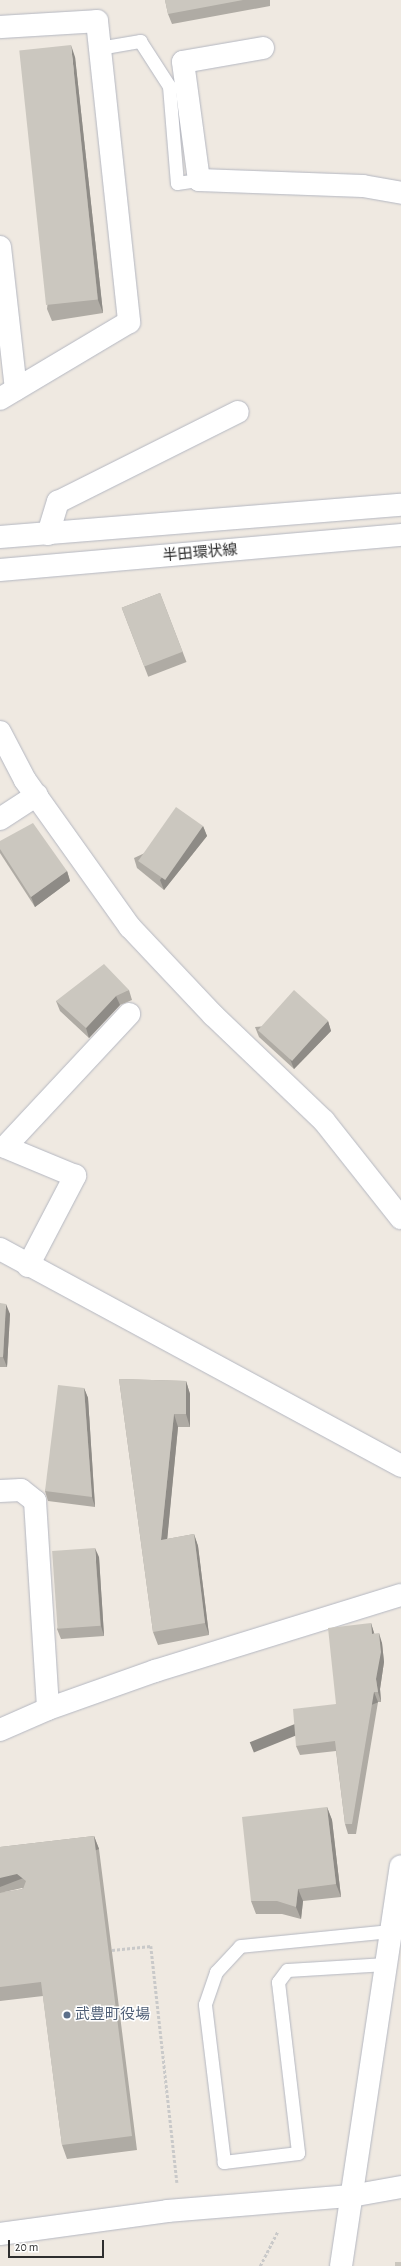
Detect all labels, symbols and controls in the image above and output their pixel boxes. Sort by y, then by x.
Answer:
street label: 半田環状線 [162,541,238,565]
place label: 武豊町役場 [75,2006,150,2024]
marker: 武豊町役場 [62,2010,72,2020]
scale bar [10,2232,106,2258]
text: 20 m [15,2241,38,2253]

